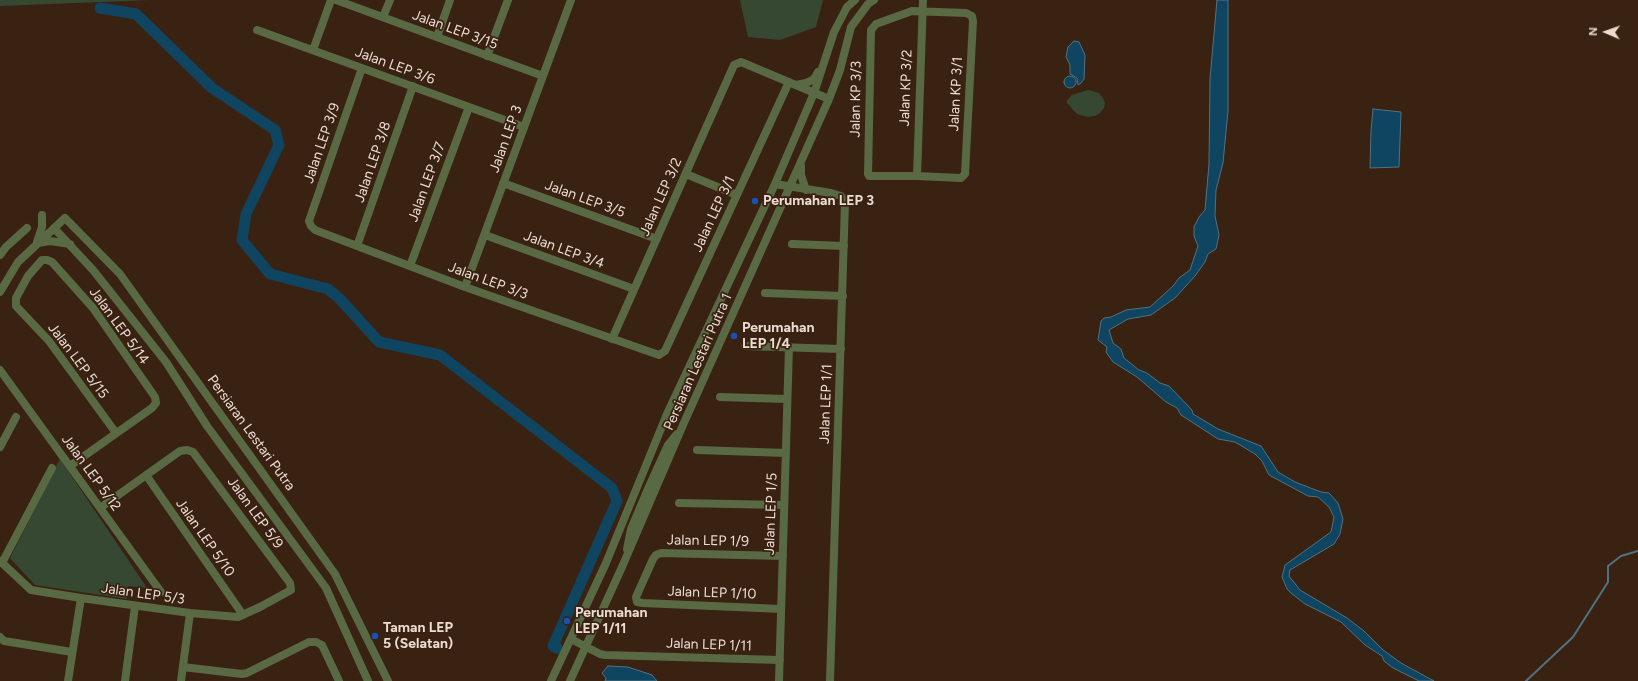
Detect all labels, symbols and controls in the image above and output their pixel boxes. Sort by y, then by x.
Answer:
street label: Jalan LEP 3/15 [410,7,500,53]
north arrow [1586,12,1626,52]
text: N [1587,27,1600,36]
street label: Jalan LEP 3/6 [353,44,437,88]
street label: Jalan KP 3/2 [896,49,916,127]
street label: Jalan KP 3/1 [946,56,966,132]
street label: Jalan KP 3/3 [847,61,865,137]
street label: Jalan LEP 3/9 [300,101,344,185]
street label: Jalan LEP 3 [486,103,526,175]
street label: Jalan LEP 3/8 [351,119,395,205]
street label: Jalan LEP 3/7 [405,140,449,224]
street label: Jalan LEP 3/2 [636,155,686,239]
street label: Jalan LEP 3/1 [689,173,739,255]
street label: Jalan LEP 3/5 [543,177,627,221]
place label: Perumahan LEP 3 [763,193,874,209]
marker: Perumahan LEP 3 [750,196,760,206]
street label: Jalan LEP 3/4 [521,228,607,272]
street label: Jalan LEP 3/3 [446,259,530,303]
street label: Jalan LEP 5/14 [85,284,153,368]
street label: Persiaran Lestari Putra 1 [660,291,736,433]
street label: Jalan LEP 5/15 [44,320,112,402]
place label: Perumahan LEP 1/4 [742,320,814,352]
marker: Perumahan LEP 1/4 [729,331,739,341]
street label: Jalan LEP 1/1 [816,364,836,444]
street label: Persiaran Lestari Putra [203,372,299,494]
street label: Jalan LEP 5/12 [58,432,124,514]
street label: Jalan LEP 1/5 [761,473,781,555]
street label: Jalan LEP 5/9 [223,474,287,552]
street label: Jalan LEP 5/10 [172,496,238,580]
street label: Jalan LEP 1/9 [667,532,749,550]
street label: Jalan LEP 5/3 [100,580,186,608]
street label: Jalan LEP 1/10 [667,583,757,603]
place label: Perumahan LEP 1/11 [575,605,647,638]
marker: Perumahan LEP 1/11 [562,616,572,626]
place label: Taman LEP 5 (Selatan) [383,620,453,652]
marker: Taman LEP 5 (Selatan) [370,631,380,641]
street label: Jalan LEP 1/11 [666,635,752,655]

